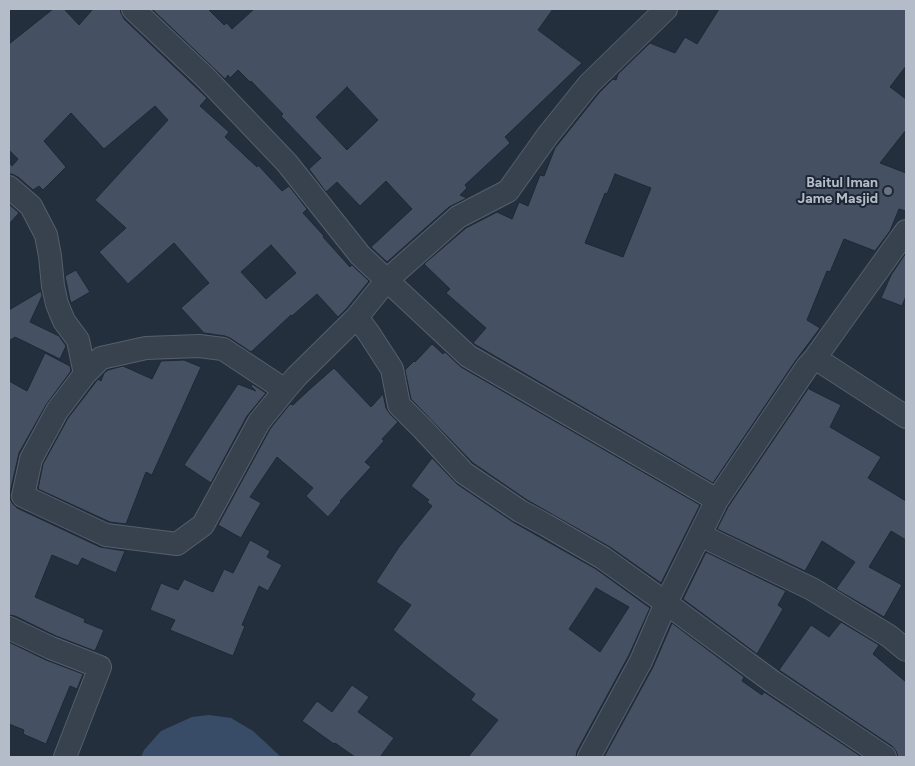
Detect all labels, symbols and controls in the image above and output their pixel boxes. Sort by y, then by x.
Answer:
place label: Baitul Iman Jame Masjid [797,175,878,208]
marker: Baitul Iman Jame Masjid [882,185,894,197]

